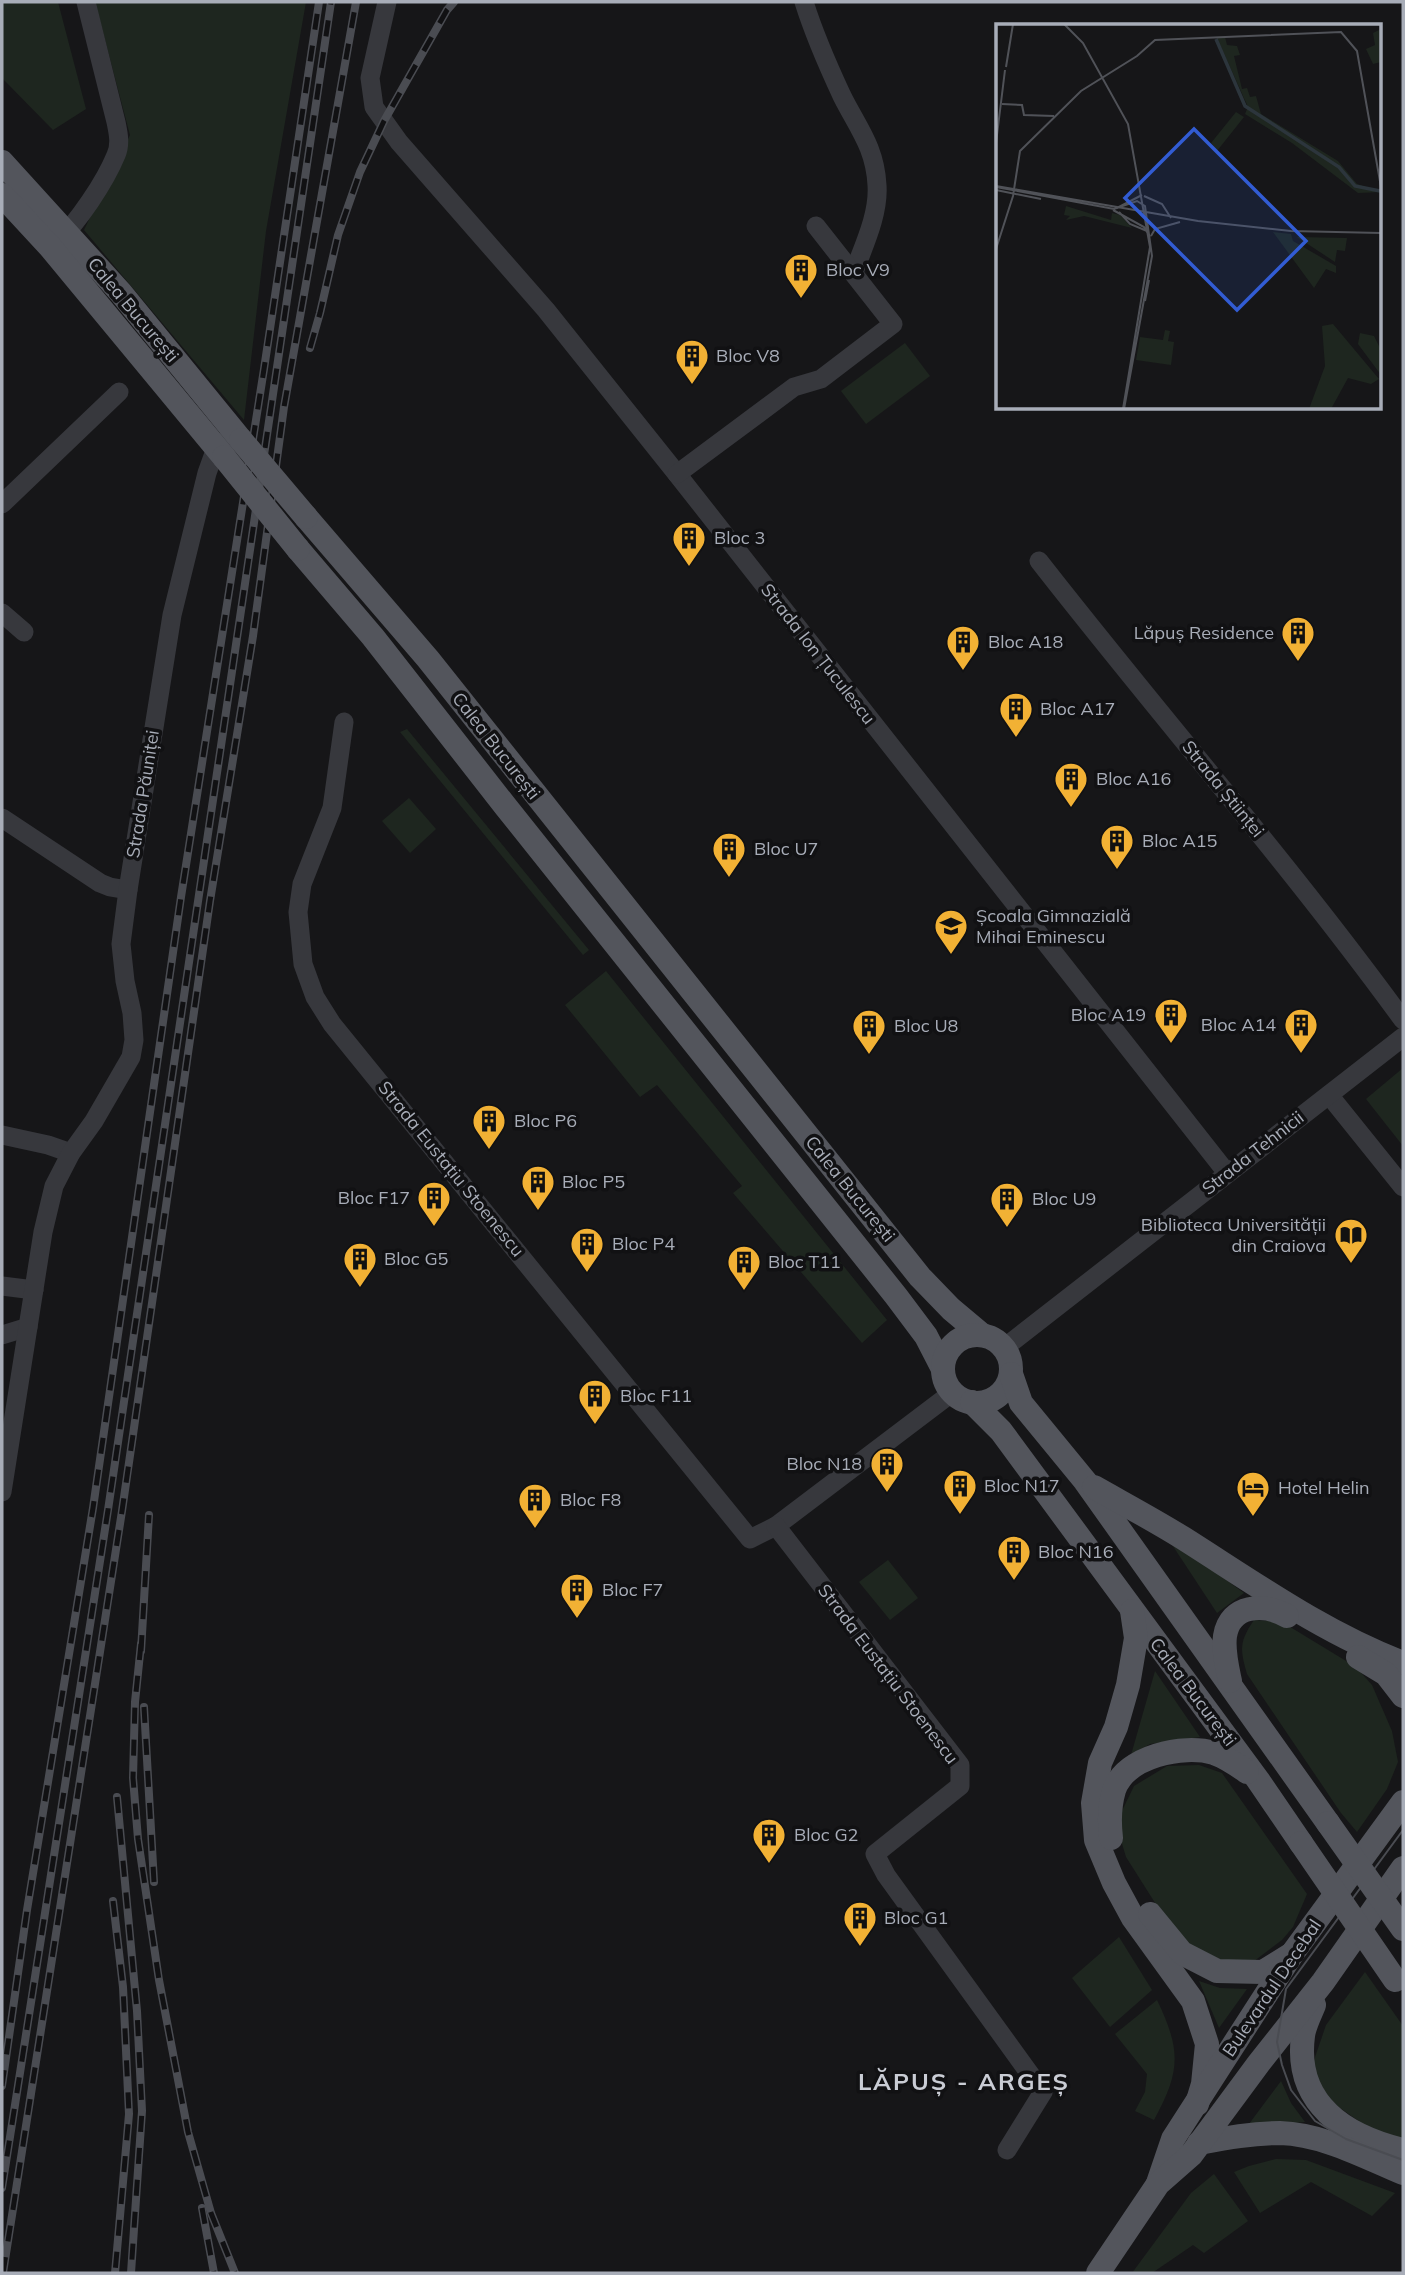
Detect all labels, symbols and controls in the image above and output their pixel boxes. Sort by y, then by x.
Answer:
inset map [996,24,1380,410]
building icon: Bloc V9 [782,251,820,300]
street label: Calea București [83,253,184,367]
place label: Bloc V9 [826,258,890,281]
building icon: Bloc V8 [673,337,711,386]
place label: Bloc V8 [716,344,780,367]
building icon: Bloc 3 [670,519,708,568]
place label: Bloc 3 [714,526,765,549]
street label: Strada Ion Țuculescu [755,579,881,729]
building icon: Lăpuș Residence [1279,614,1317,663]
place label: Lăpuș Residence [1134,621,1274,644]
building icon: Bloc A18 [944,623,982,672]
place label: Bloc A18 [988,630,1063,653]
street label: Calea București [447,687,545,804]
building icon: Bloc A17 [997,690,1035,739]
place label: Bloc A17 [1040,697,1115,720]
street label: Strada Păuniței [121,728,164,859]
street label: Strada Științei [1177,736,1269,842]
building icon: Bloc A16 [1052,760,1090,809]
place label: Bloc A16 [1096,767,1171,790]
building icon: Bloc A15 [1098,822,1136,871]
place label: Bloc A15 [1142,829,1217,852]
building icon: Bloc U7 [710,830,748,879]
place label: Bloc U7 [754,837,818,860]
place label: Școala Gimnazială Mihai Eminescu [976,904,1131,948]
school or university icon: Școala Gimnazială Mihai Eminescu [932,907,970,956]
building icon: Bloc A19 [1152,996,1190,1045]
place label: Bloc A19 [1071,1003,1146,1026]
building icon: Bloc A14 [1282,1006,1320,1055]
building icon: Bloc U8 [850,1007,888,1056]
place label: Bloc A14 [1201,1013,1276,1036]
place label: Bloc U8 [894,1014,958,1037]
street label: Strada Eustațiu Stoenescu [373,1076,529,1261]
building icon: Bloc P6 [470,1102,508,1151]
street label: Strada Tehnicii [1197,1106,1308,1200]
place label: Bloc P6 [514,1109,577,1132]
street label: Calea București [801,1131,900,1246]
building icon: Bloc P5 [519,1163,557,1212]
place label: Bloc P5 [562,1170,625,1193]
building icon: Bloc F17 [415,1179,453,1228]
building icon: Bloc U9 [988,1180,1026,1229]
place label: Bloc F17 [338,1186,410,1209]
place label: Bloc U9 [1032,1187,1096,1210]
place label: Biblioteca Universității din Craiova [1141,1213,1326,1257]
library icon: Biblioteca Universității din Craiova [1332,1216,1370,1265]
building icon: Bloc P4 [568,1225,606,1274]
place label: Bloc P4 [612,1232,675,1255]
building icon: Bloc G5 [341,1240,379,1289]
building icon: Bloc T11 [725,1243,763,1292]
place label: Bloc G5 [384,1247,449,1270]
place label: Bloc T11 [768,1250,841,1273]
building icon: Bloc F11 [576,1377,614,1426]
place label: Bloc F11 [620,1384,692,1407]
building icon: Bloc N18 [868,1445,906,1494]
place label: Bloc N18 [787,1452,862,1475]
building icon: Bloc N17 [941,1467,979,1516]
hotel icon: Hotel Helin [1234,1469,1272,1518]
place label: Bloc N17 [984,1474,1059,1497]
place label: Hotel Helin [1278,1476,1370,1499]
building icon: Bloc F8 [516,1481,554,1530]
place label: Bloc F8 [560,1488,621,1511]
building icon: Bloc N16 [995,1533,1033,1582]
place label: Bloc N16 [1038,1540,1113,1563]
building icon: Bloc F7 [558,1571,596,1620]
place label: Bloc F7 [602,1578,663,1601]
street label: Strada Eustațiu Stoenescu [813,1579,964,1768]
street label: Calea București [1145,1633,1242,1751]
building icon: Bloc G2 [750,1816,788,1865]
place label: Bloc G2 [794,1823,858,1846]
building icon: Bloc G1 [841,1899,879,1948]
place label: Bloc G1 [884,1906,948,1929]
street label: Bulevardul Decebal [1217,1915,1326,2061]
district label: LĂPUȘ - ARGEȘ [858,2066,1070,2097]

